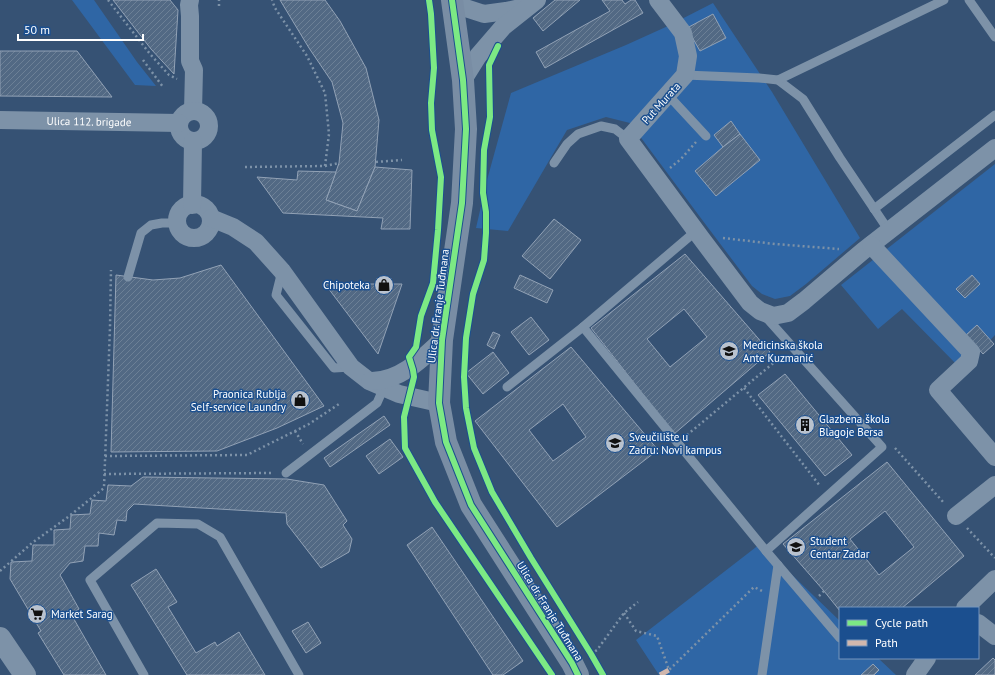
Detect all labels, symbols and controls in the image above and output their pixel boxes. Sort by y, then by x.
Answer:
scale bar [18,16,143,42]
text: 50 m [24,22,50,37]
street label: Put Murata [639,79,683,127]
street label: Ulica 112. brigade [47,114,132,129]
street label: Ulica dr. Franje Tuđmana [424,248,452,364]
shop icon: Chipoteka [373,274,395,296]
place label: Chipoteka [323,278,370,292]
place label: Medicinska škola Ante Kuzmanić [743,338,823,365]
school or university icon: Medicinska škola Ante Kuzmanić [718,340,740,362]
place label: Praonica Rublja Self-service Laundry [191,387,287,414]
shop icon: Praonica Rublja Self-service Laundry [289,389,311,411]
place label: Glazbena škola Blagoje Bersa [819,412,890,439]
building icon: Glazbena škola Blagoje Bersa [794,414,816,436]
place label: Sveučilište u Zadru: Novi kampus [629,430,722,457]
school or university icon: Sveučilište u Zadru: Novi kampus [604,432,626,454]
place label: Student Centar Zadar [810,534,870,561]
school or university icon: Student Centar Zadar [785,536,807,558]
street label: Ulica dr. Franje Tuđmana [514,559,586,663]
supermarket icon: Market Sarag [26,603,48,625]
place label: Market Sarag [51,607,113,621]
legend [839,607,979,659]
text: Cycle path [875,615,928,630]
text: Path [875,635,898,650]

